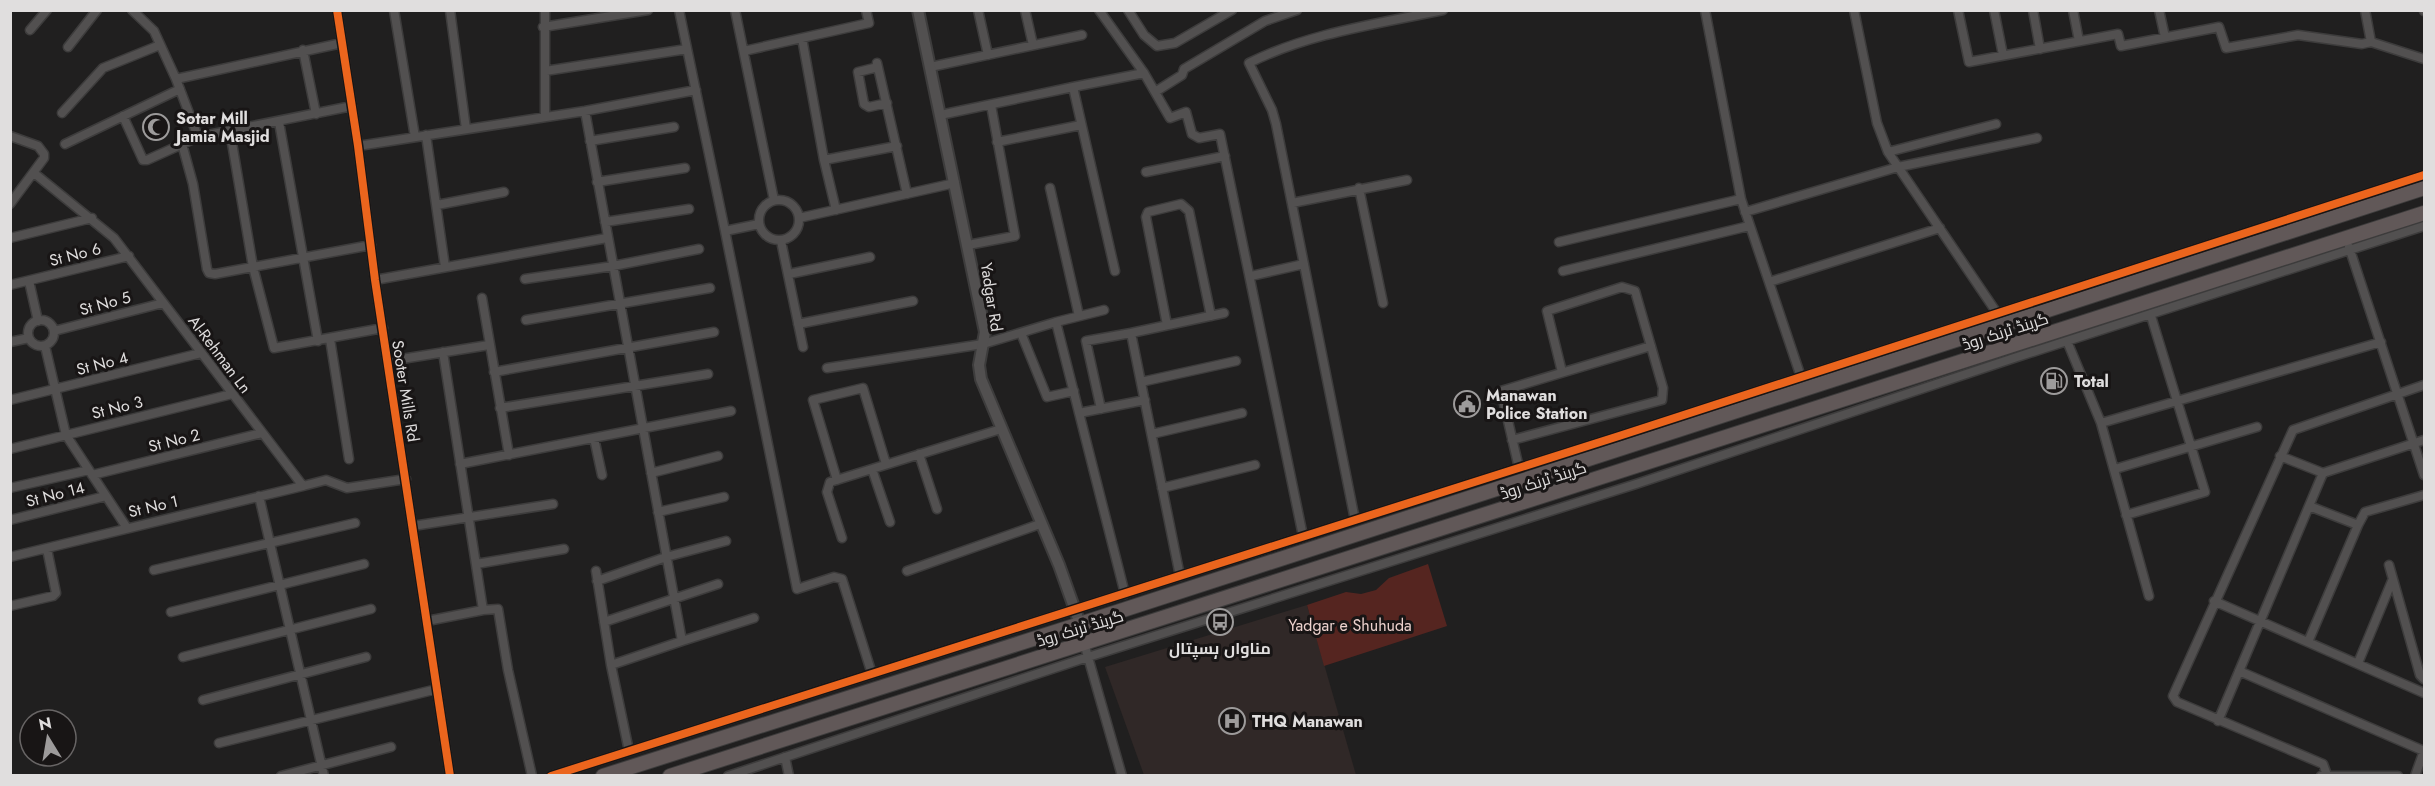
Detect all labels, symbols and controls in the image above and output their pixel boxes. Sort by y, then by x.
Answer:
place label: Sotar Mill Jamia Masjid [173,107,270,148]
mosque icon: Sotar Mill Jamia Masjid [141,112,171,142]
street label: St No 6 [47,237,103,272]
street label: Yadgar Rd [975,261,1008,333]
street label: St No 5 [77,286,133,321]
street label: گرینڈ ٹرنک روڈ [1959,307,2051,356]
street label: Al-Rehman Ln [183,311,257,398]
street label: Sooter Mills Rd [386,339,425,443]
street label: St No 4 [74,346,130,381]
fuel station icon: Total [2039,366,2069,396]
place label: Total [2074,370,2109,393]
place label: Manawan Police Station [1486,384,1587,425]
public building icon: Manawan Police Station [1452,389,1482,419]
street label: St No 3 [89,390,145,425]
street label: St No 2 [146,423,202,458]
street label: گرینڈ ٹرنک روڈ [1497,456,1589,505]
street label: St No 14 [23,476,87,513]
street label: St No 1 [126,490,180,523]
street label: گرینڈ ٹرنک روڈ [1034,604,1126,653]
bus stop icon: مناواں ہسپتال [1205,607,1235,637]
park label: Yadgar e Shuhuda [1288,614,1412,637]
place label: مناواں ہسپتال [1169,637,1271,660]
hospital icon: THQ Manawan [1217,706,1247,736]
north arrow [18,708,78,768]
place label: THQ Manawan [1252,710,1363,733]
text: N [37,711,54,736]

